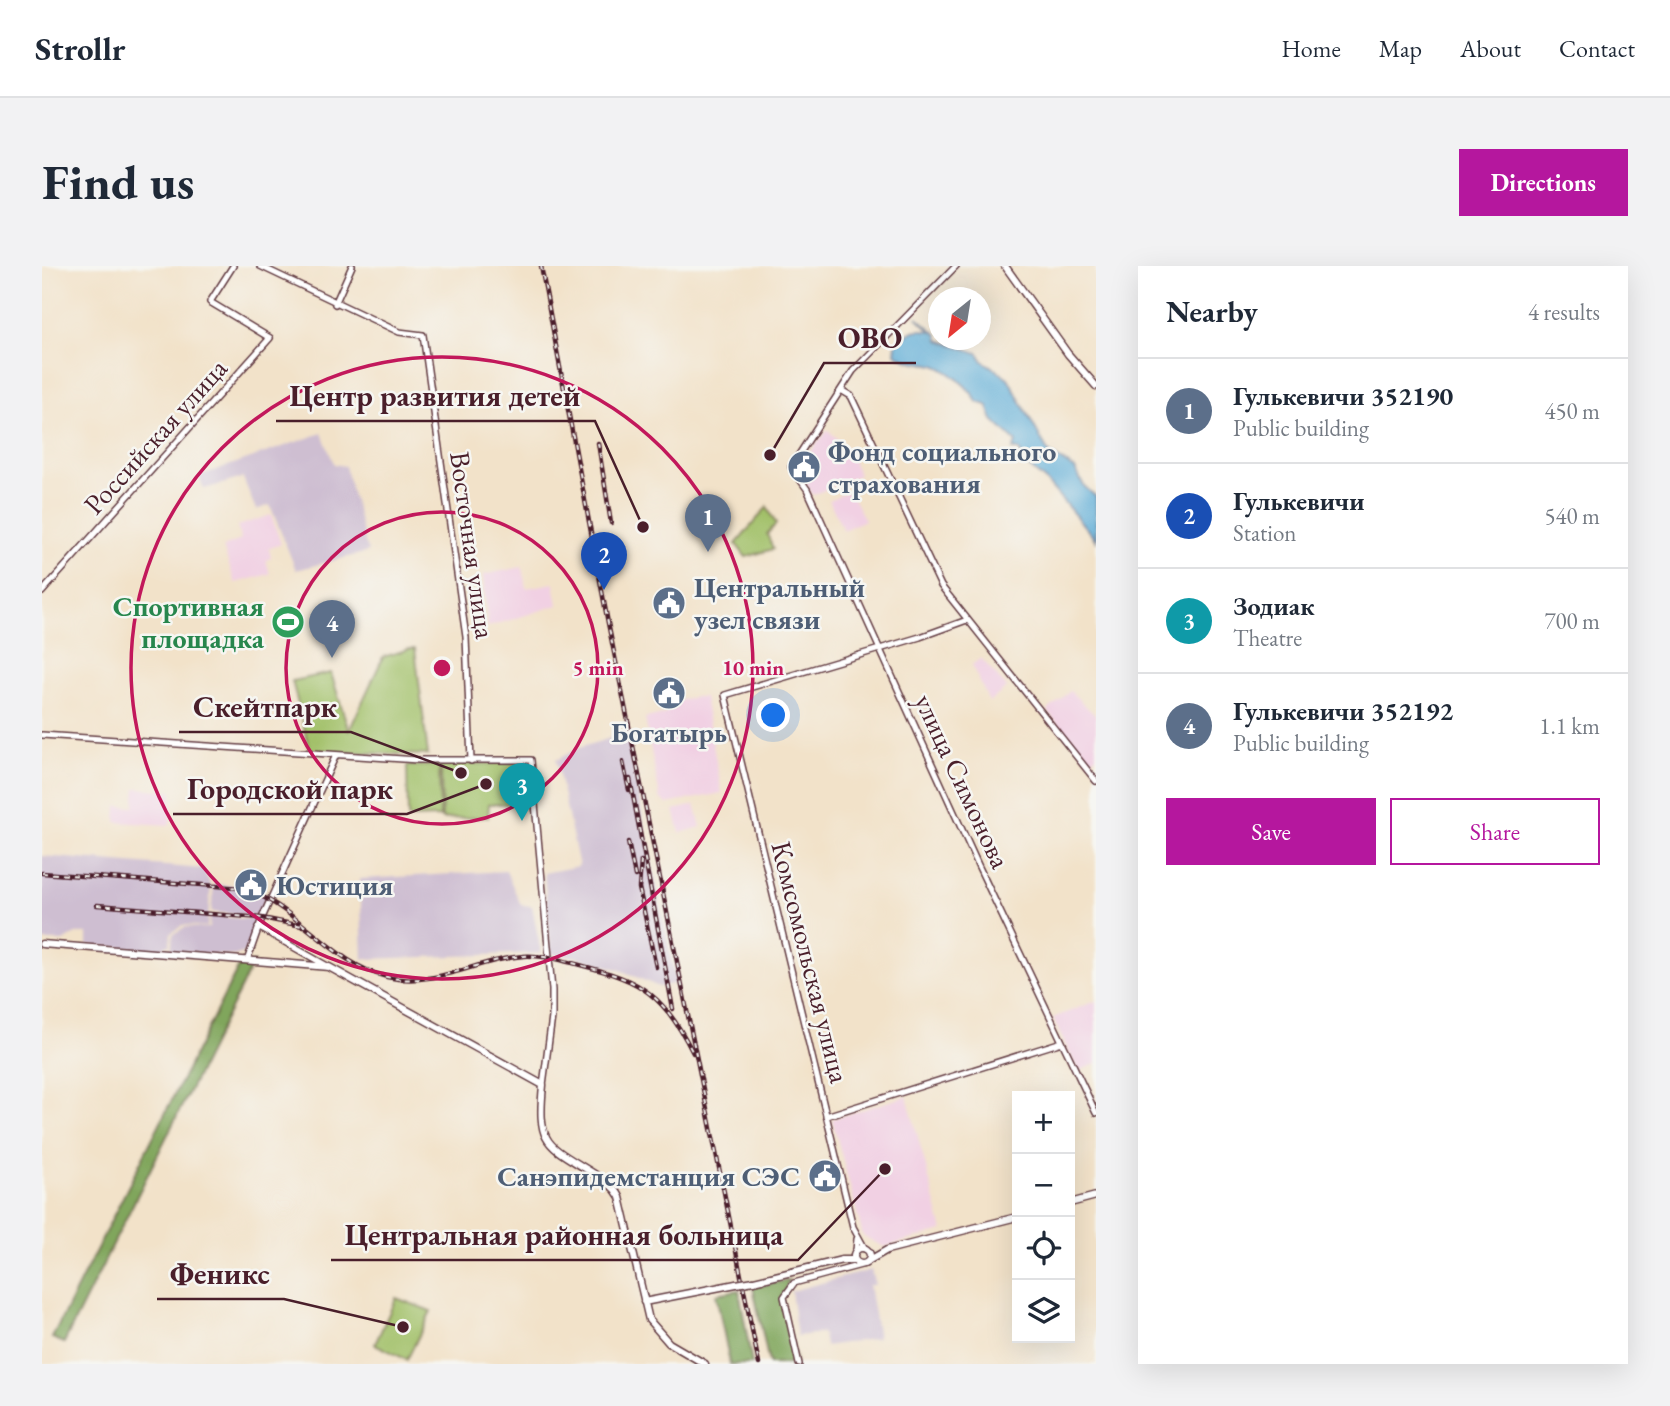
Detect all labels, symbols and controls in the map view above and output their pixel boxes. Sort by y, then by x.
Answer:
text: Strollr [35,27,126,70]
text: Home [1281,33,1341,64]
text: Map [1379,33,1422,64]
text: About [1460,33,1521,64]
text: Contact [1559,33,1635,64]
button: Directions [1459,149,1628,216]
text: Find us [42,150,194,214]
north arrow [928,287,991,350]
text: Nearby [1166,292,1258,331]
text: 4 results [1528,297,1600,327]
callout: ОВО [824,312,916,363]
text: ОВО [838,318,902,357]
street label: Российская улица [75,350,235,522]
callout: Центр развития детей [276,370,595,421]
text: Центр развития детей [290,376,580,415]
text: Гулькевичи 352190 [1233,379,1453,413]
text: 1 [1183,396,1195,426]
text: 450 m [1544,396,1600,426]
text: Public building [1233,413,1369,443]
place label: Фонд социального страхования [828,433,1056,501]
public building icon: Фонд социального страхования [785,448,823,486]
street label: Восточная улица [442,449,504,642]
text: Гулькевичи [1233,484,1365,518]
pin: 1 [685,494,731,552]
text: 2 [1183,501,1195,531]
text: 540 m [1544,501,1600,531]
text: Station [1233,518,1296,548]
pin: 2 [581,532,627,590]
place label: Центральный узел связи [694,569,865,637]
public building icon: Центральный узел связи [650,584,688,622]
place label: Спортивная площадка [113,588,265,656]
text: Зодиак [1233,589,1315,623]
pin: 4 [309,600,355,658]
sports icon: Спортивная площадка [269,603,307,641]
text: 3 [1183,606,1195,636]
text: 700 m [1544,606,1600,636]
text: Theatre [1233,623,1302,653]
text: 5 min [572,654,624,681]
text: 10 min [722,654,784,681]
centre of rings [430,656,454,680]
public building icon: Богатырь [650,674,688,712]
callout: Скейтпарк [179,681,351,732]
text: Скейтпарк [193,687,338,726]
street label: улица Симонова [907,688,1019,875]
text: Гулькевичи 352192 [1233,694,1453,728]
your location [756,698,790,732]
text: 4 [1183,711,1195,741]
text: 1.1 km [1539,711,1600,741]
place label: Богатырь [611,714,727,750]
text: Public building [1233,728,1369,758]
callout: Городской парк [173,763,407,814]
pin: 3 [499,763,545,821]
text: Городской парк [187,769,394,808]
button: Save [1166,798,1376,865]
button: Share [1390,798,1600,865]
street label: Комсомольская улица [764,838,859,1087]
public building icon: Юстиция [232,866,270,904]
place label: Юстиция [276,867,393,903]
map controls [1012,1091,1075,1343]
button: + [1012,1091,1075,1154]
button: − [1012,1154,1075,1217]
public building icon: Санэпидемстанция СЭС [806,1157,844,1195]
place label: Санэпидемстанция СЭС [497,1158,800,1194]
callout: Центральная районная больница [331,1209,798,1260]
text: Центральная районная больница [345,1215,784,1254]
button: locate [1012,1217,1075,1280]
callout: Феникс [157,1248,284,1299]
text: Феникс [170,1254,270,1293]
button: layers [1012,1280,1075,1343]

